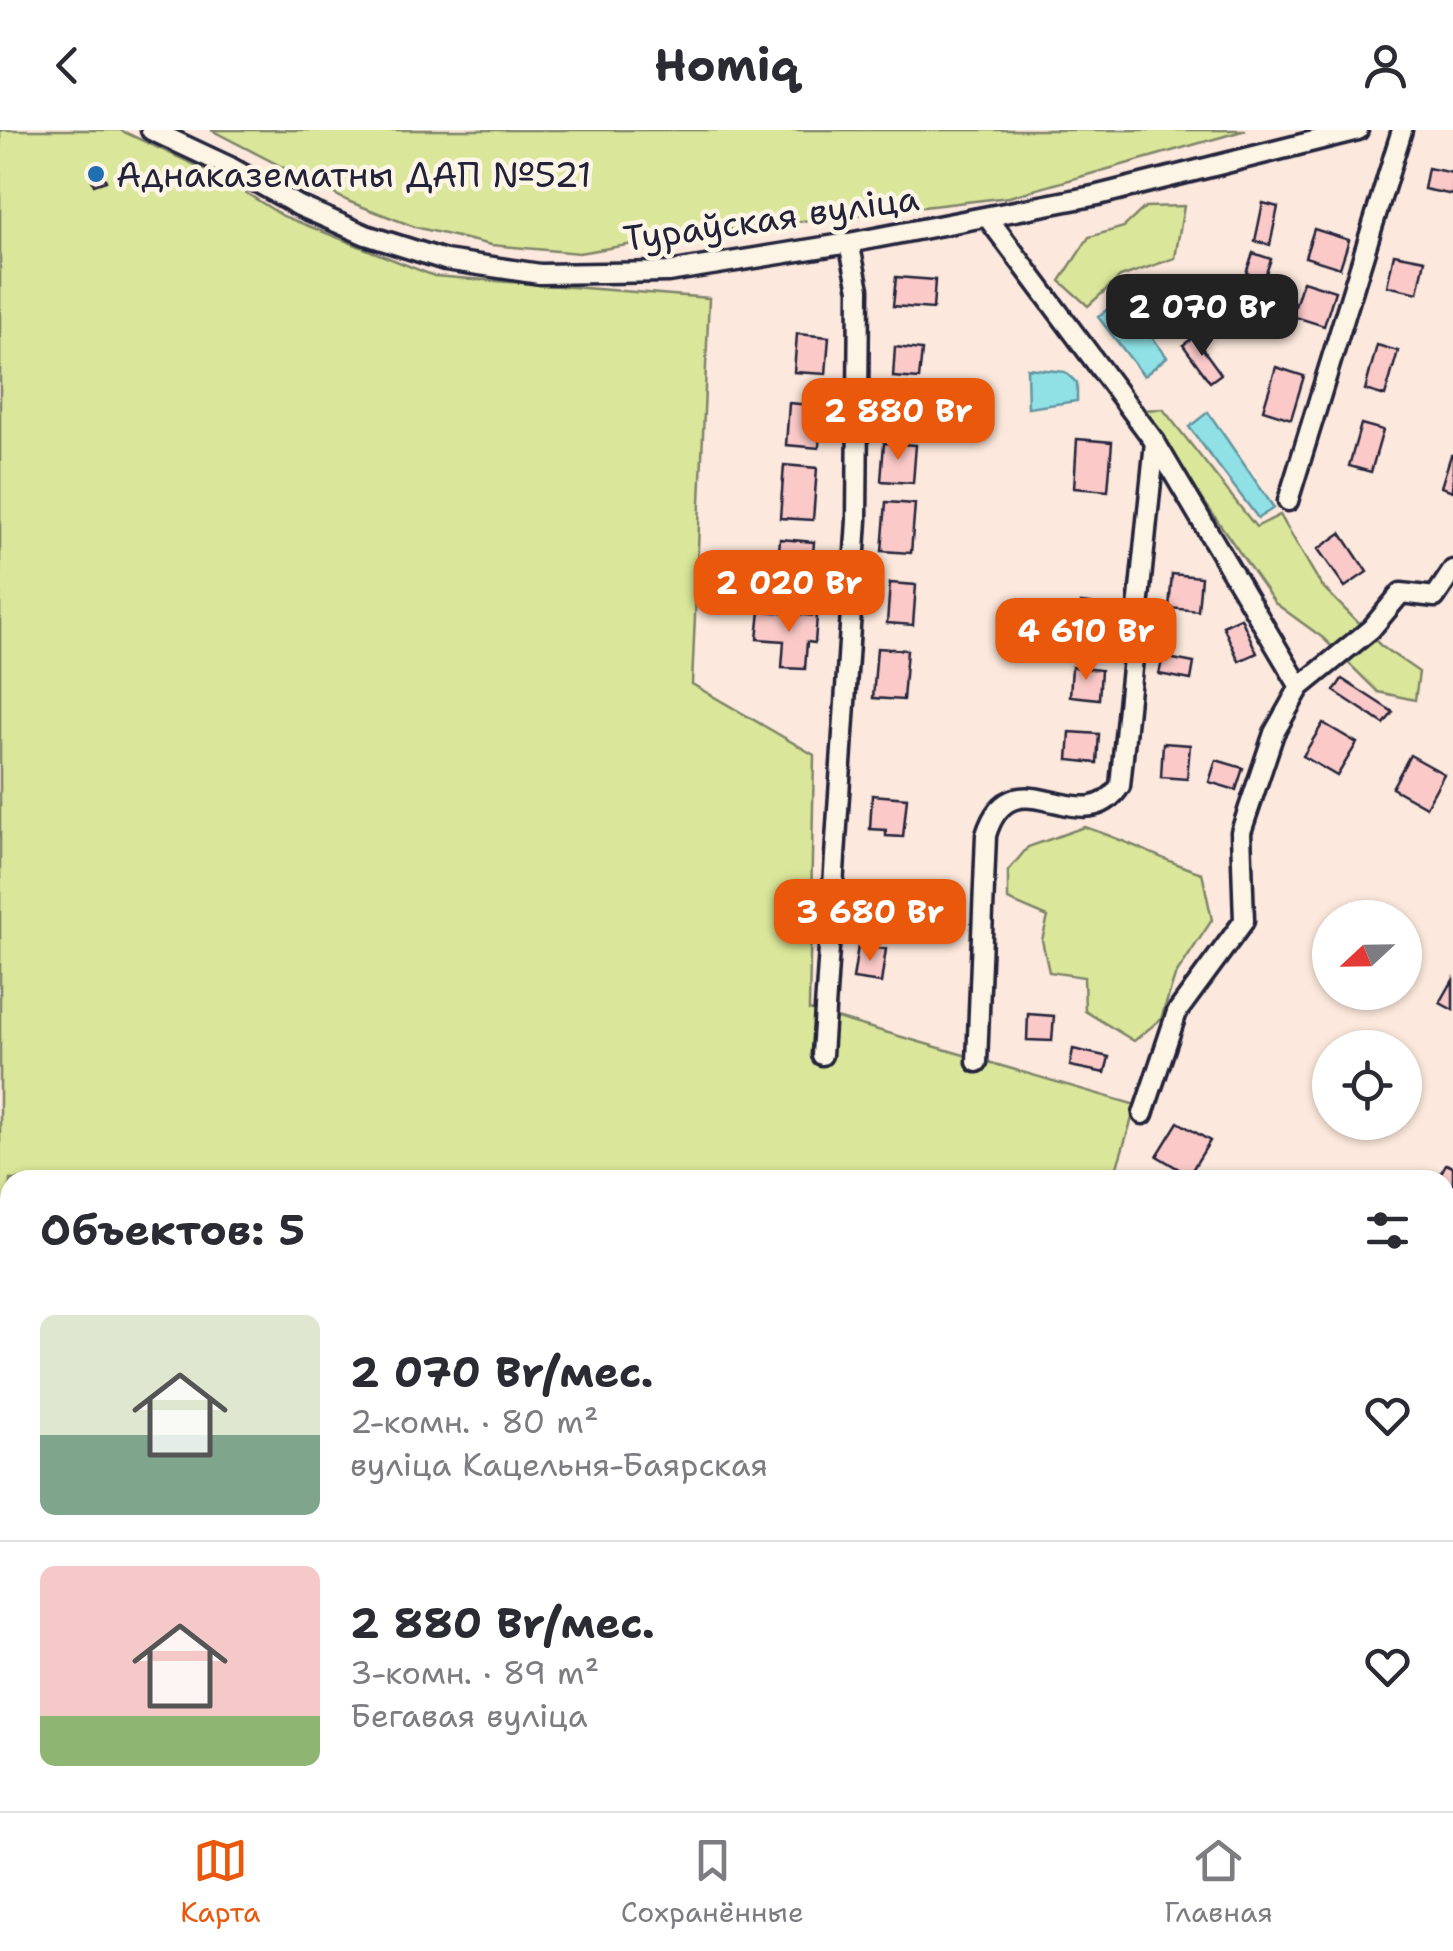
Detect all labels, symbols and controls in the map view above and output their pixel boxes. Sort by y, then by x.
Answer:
text: Homiq [654,35,799,95]
icon: back [40,38,95,93]
icon: person [1358,38,1413,93]
place label: Аднаказематны ДАП №521 [116,151,592,198]
marker: Аднаказематны ДАП №521 [85,163,107,185]
street label: Тураўская вуліца [620,174,922,262]
pin: 2 070 Br [1099,274,1305,359]
text: 2 070 Br [1128,285,1276,328]
pin: 2 880 Br [795,378,1001,463]
text: 2 880 Br [824,389,972,432]
pin: 2 020 Br [686,550,892,635]
text: 2 020 Br [716,561,862,604]
pin: 4 610 Br [983,598,1189,683]
text: 4 610 Br [1017,609,1155,652]
pin: 3 680 Br [767,879,973,964]
text: 3 680 Br [796,890,944,933]
north arrow [1312,900,1422,1010]
map controls [1312,900,1422,1140]
button: locate [1312,1030,1422,1140]
text: Объектов: 5 [40,1202,305,1258]
icon: filters [1360,1203,1415,1258]
text: 2 070 Br/мес. [350,1344,654,1400]
icon: home [120,1355,240,1475]
icon: heart [1360,1388,1415,1443]
text: 2-комн. · 80 m² [350,1400,599,1443]
text: вуліца Кацельня-Баярская [350,1443,768,1486]
text: 2 880 Br/мес. [350,1595,655,1651]
icon: home [120,1606,240,1726]
icon: heart [1360,1639,1415,1694]
text: 3-комн. · 89 m² [350,1651,599,1694]
text: Бегавая вуліца [350,1694,588,1737]
tab: Карта [180,1833,260,1931]
tab: Сохранённые [621,1833,804,1931]
tab: Главная [1164,1833,1273,1931]

